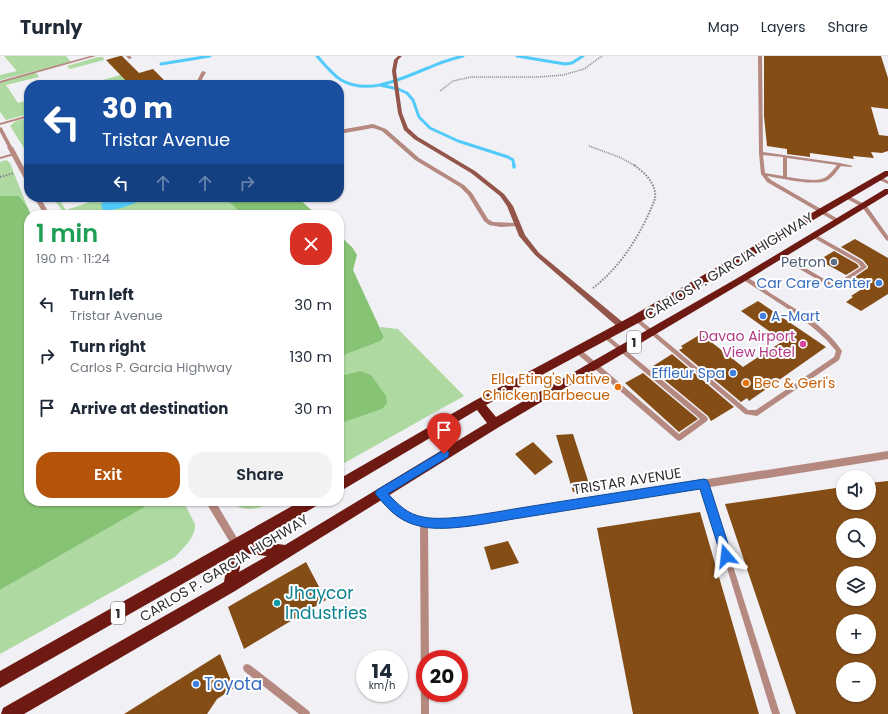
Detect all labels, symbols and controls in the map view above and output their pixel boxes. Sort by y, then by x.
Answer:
text: Turnly [20,14,83,41]
text: Map [708,17,739,37]
text: Layers [761,17,805,37]
text: Share [827,17,868,37]
text: 30 m [102,89,173,128]
icon: left [36,96,88,148]
text: Tristar Avenue [102,127,230,152]
icon: left [110,172,132,194]
icon: ahead [152,172,174,194]
icon: ahead [194,172,216,194]
icon: right [236,172,258,194]
street label: CARLOS P. GARCIA HIGHWAY [641,208,817,324]
text: 1 min [36,217,98,250]
button: close [290,223,332,265]
text: 190 m · 11:24 [36,249,110,268]
place label: Petron [781,252,826,272]
marker: Petron [829,257,839,267]
place label: Car Care Center [756,273,871,293]
marker: Car Care Center [874,278,884,288]
text: Turn left [70,284,134,305]
icon: left [36,293,58,315]
text: 30 m [294,294,332,315]
text: Tristar Avenue [70,306,163,325]
place label: A-Mart [771,306,820,326]
marker: A-Mart [758,311,768,321]
place label: Davao Airport View Hotel [699,326,795,362]
road number: 1 [627,331,641,353]
text: Turn right [70,336,146,357]
marker: Davao Airport View Hotel [798,339,808,349]
icon: right [36,345,58,367]
text: 130 m [289,346,332,367]
text: Carlos P. Garcia Highway [70,358,232,377]
place label: Effleur Spa [651,363,725,383]
marker: Effleur Spa [728,368,738,378]
place label: Ella Eting's Native Chicken Barbecue [482,369,610,405]
place label: Bec & Geri's [754,373,835,393]
marker: Bec & Geri's [741,378,751,388]
marker: Ella Eting's Native Chicken Barbecue [613,382,623,392]
icon: arrive [36,397,58,419]
text: Arrive at destination [70,398,228,419]
text: 30 m [294,398,332,419]
pin [427,413,461,454]
icon: arrive [433,419,455,441]
button: Exit [36,452,180,498]
button: Share [188,452,332,498]
street label: TRISTAR AVENUE [571,463,683,499]
map controls [836,470,876,702]
button: sound [836,470,876,510]
street label: CARLOS P. GARCIA HIGHWAY [136,510,312,626]
button: search [836,518,876,558]
position arrow [705,535,747,577]
button: layers [836,566,876,606]
place label: Jhaycor Industries [285,581,367,625]
marker: Jhaycor Industries [272,598,282,608]
road number: 1 [111,602,125,624]
button: + [836,614,876,654]
speed limit sign: 20 [416,650,468,702]
text: 14 [371,657,393,685]
button: − [836,662,876,702]
place label: Toyota [204,672,262,696]
text: km/h [369,678,395,693]
marker: Toyota [191,679,201,689]

